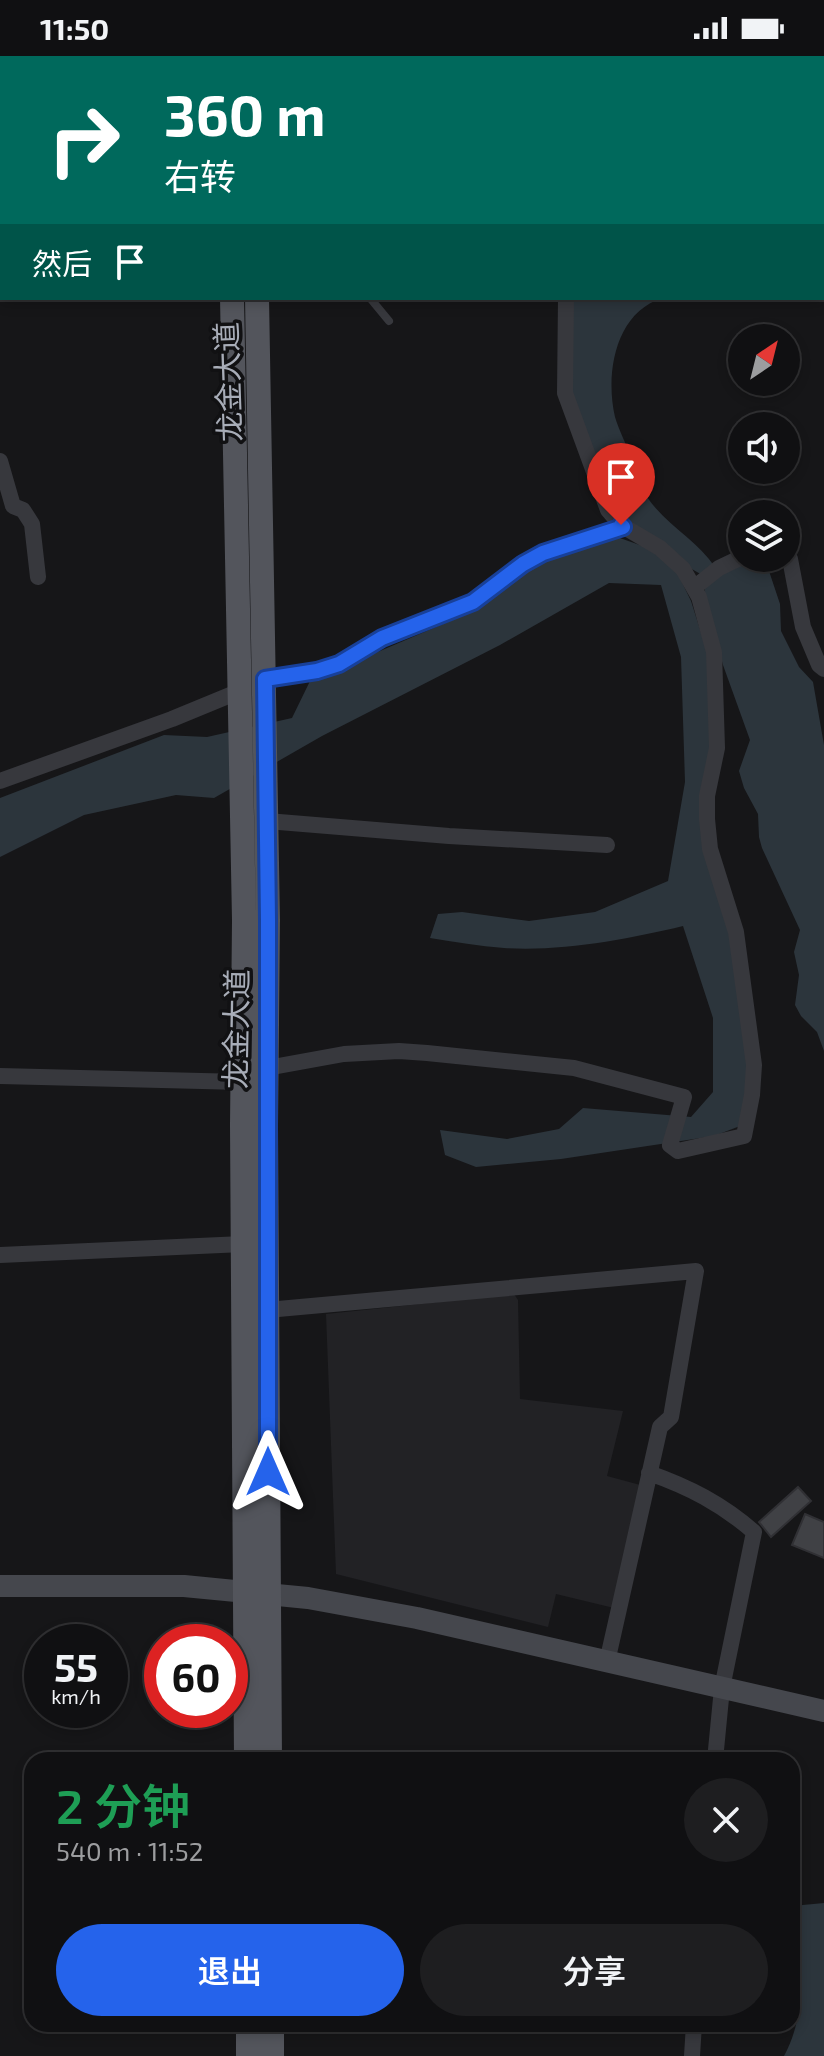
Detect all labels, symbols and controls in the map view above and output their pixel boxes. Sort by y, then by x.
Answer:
text: 11:50 [40,10,109,46]
text: 360 m [164,80,326,147]
icon: right [32,88,136,192]
text: 右转 [164,154,236,197]
icon: arrive [108,240,152,284]
text: 然后 [32,245,92,281]
street label: 龙金大道 [207,321,247,443]
north arrow [728,324,800,396]
map controls [728,324,800,572]
button: sound [728,412,800,484]
pin [587,443,655,525]
icon: arrive [599,455,643,499]
button: layers [728,500,800,572]
street label: 龙金大道 [216,969,254,1089]
position arrow [226,1430,310,1514]
speed limit sign: 60 [144,1624,248,1728]
text: 55 [54,1642,98,1690]
text: km/h [51,1684,101,1708]
text: 2 分钟 [56,1776,190,1834]
button: close [684,1778,768,1862]
text: 540 m · 11:52 [56,1835,203,1866]
button: 退出 [56,1924,404,2016]
button: 分享 [420,1924,768,2016]

